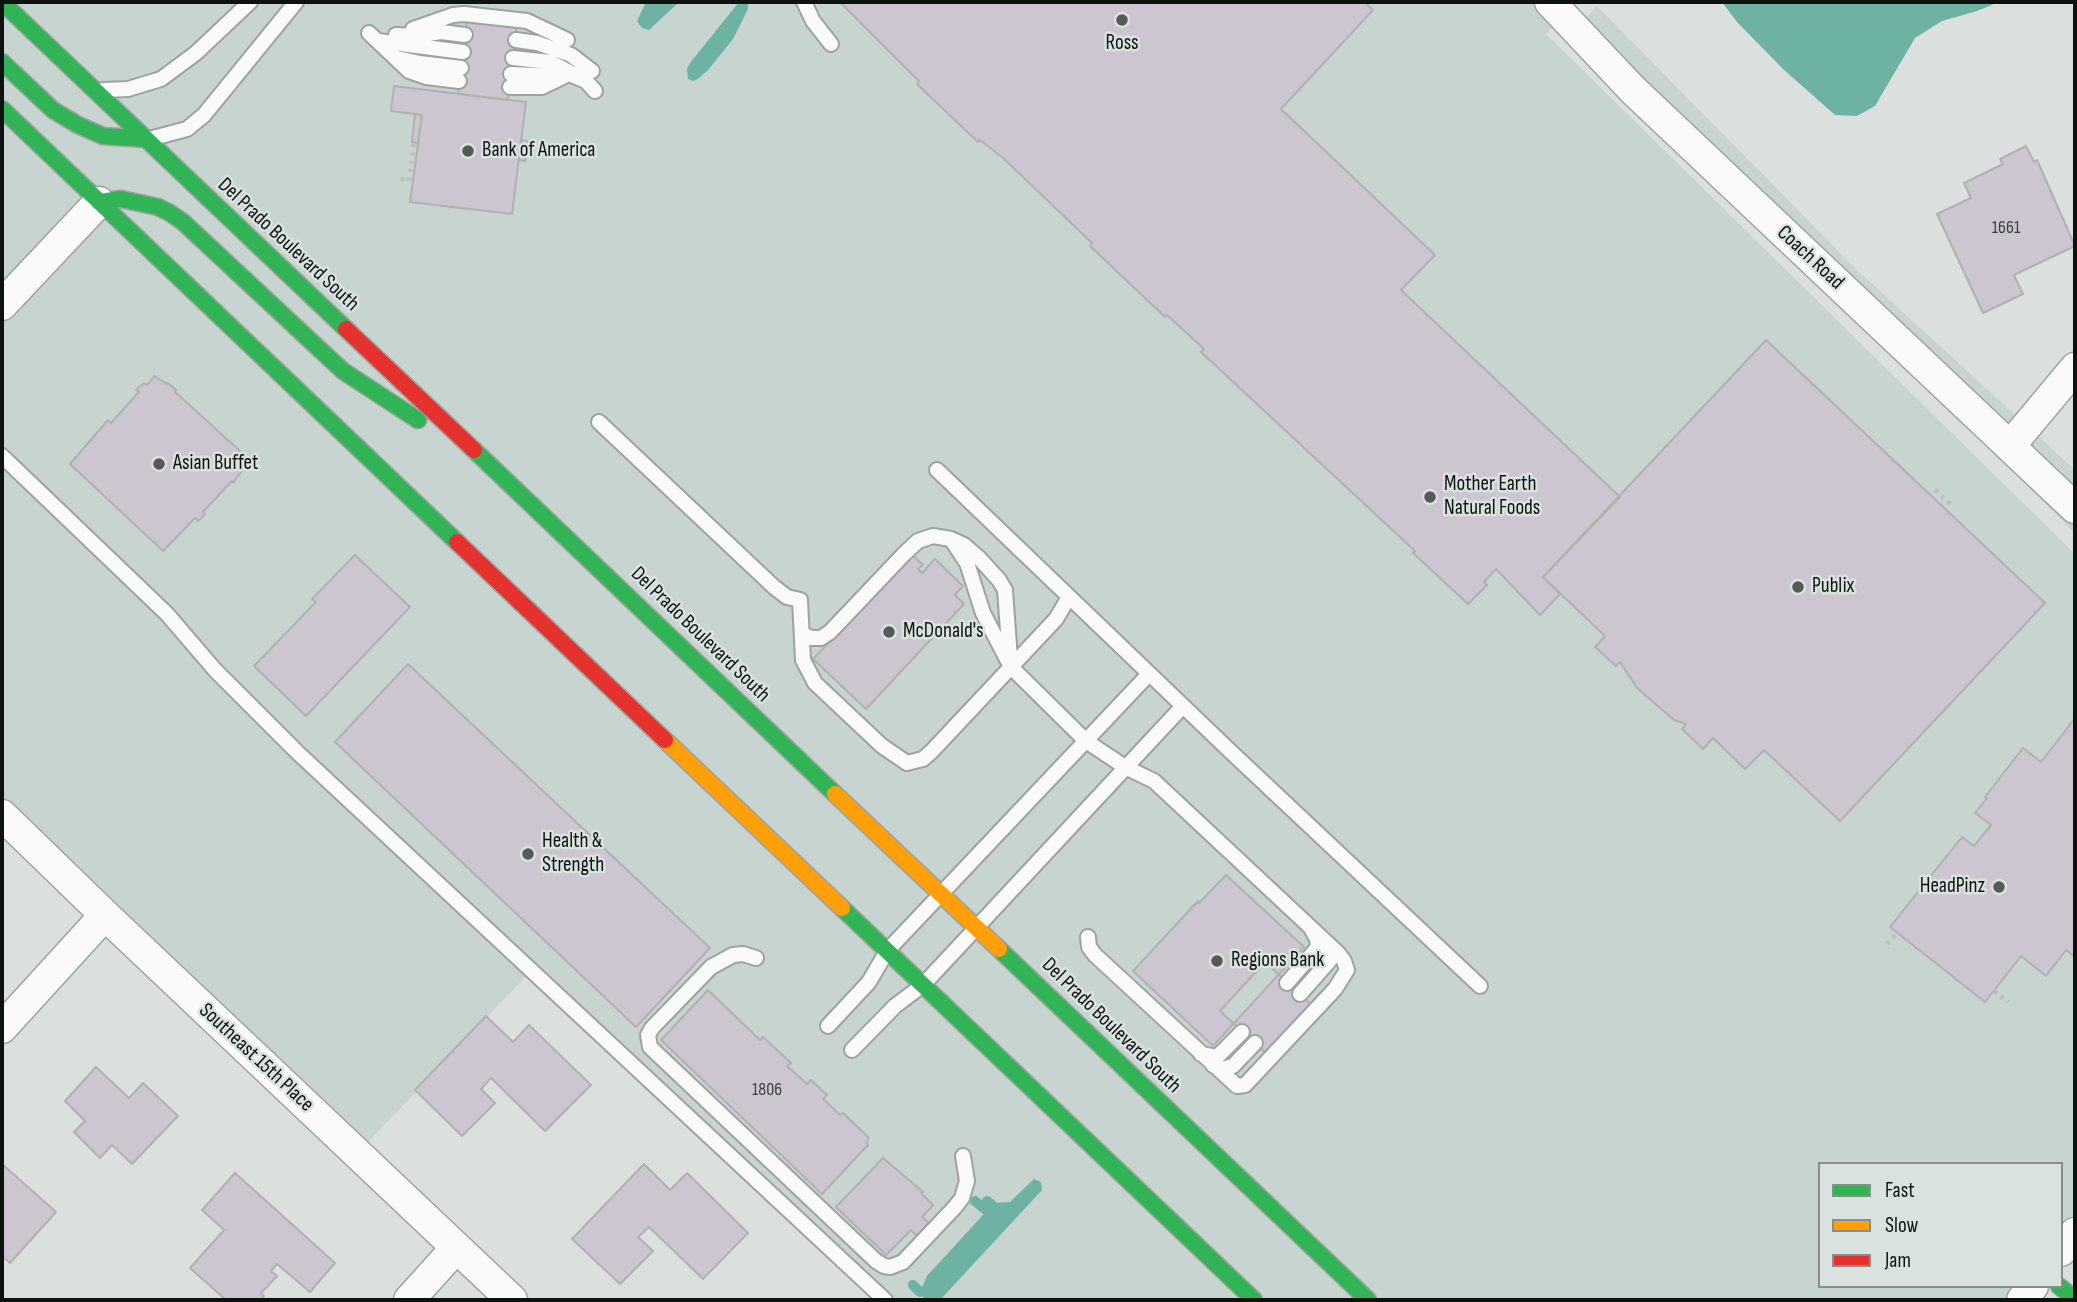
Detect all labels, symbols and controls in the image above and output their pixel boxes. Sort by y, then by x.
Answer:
marker: Ross [1114,12,1130,28]
place label: Ross [1105,31,1139,57]
place label: Bank of America [482,138,595,164]
marker: Bank of America [460,143,476,159]
street label: Del Prado Boulevard South [212,173,364,317]
house number: 1661 [1992,217,2020,239]
street label: Coach Road [1771,221,1849,295]
place label: Asian Buffet [173,451,258,477]
marker: Asian Buffet [151,456,167,472]
place label: Mother Earth Natural Foods [1444,472,1540,522]
marker: Mother Earth Natural Foods [1422,489,1438,505]
street label: Del Prado Boulevard South [625,562,775,708]
place label: Publix [1812,574,1854,600]
marker: Publix [1790,579,1806,595]
place label: McDonald's [903,619,983,645]
marker: McDonald's [881,624,897,640]
place label: Health & Strength [542,829,604,879]
marker: Health & Strength [520,846,536,862]
place label: HeadPinz [1920,874,1985,900]
marker: HeadPinz [1991,879,2007,895]
place label: Regions Bank [1231,948,1324,974]
street label: Del Prado Boulevard South [1036,953,1186,1099]
marker: Regions Bank [1209,953,1225,969]
street label: Southeast 15th Place [193,998,319,1118]
house number: 1806 [752,1079,782,1101]
legend [1818,1162,2063,1288]
text: Fast [1885,1178,1915,1203]
text: Slow [1885,1213,1918,1238]
text: Jam [1885,1248,1911,1273]

